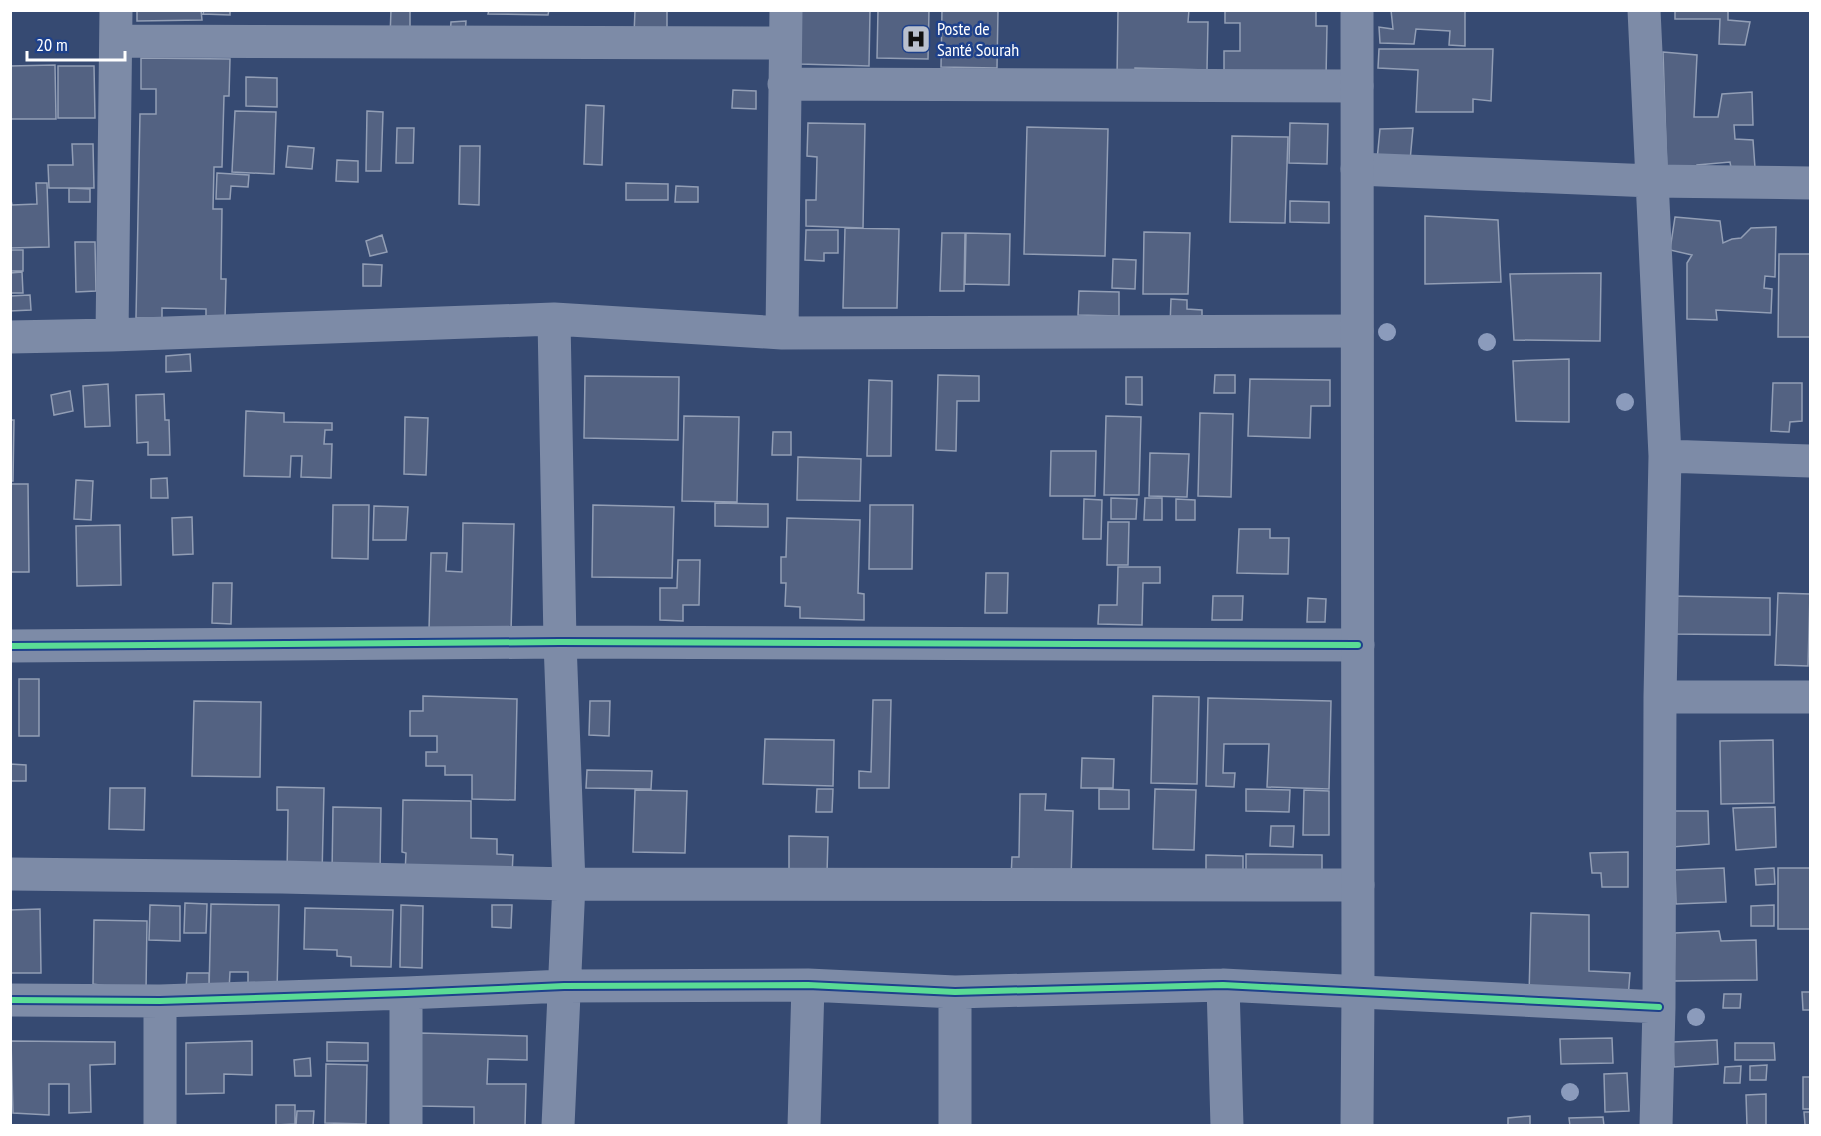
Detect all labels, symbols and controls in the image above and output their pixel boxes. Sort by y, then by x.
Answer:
place label: Poste de Santé Sourah [937,17,1019,61]
hospital icon: Poste de Santé Sourah [900,23,932,55]
scale bar [27,24,124,62]
text: 20 m [36,33,68,56]

